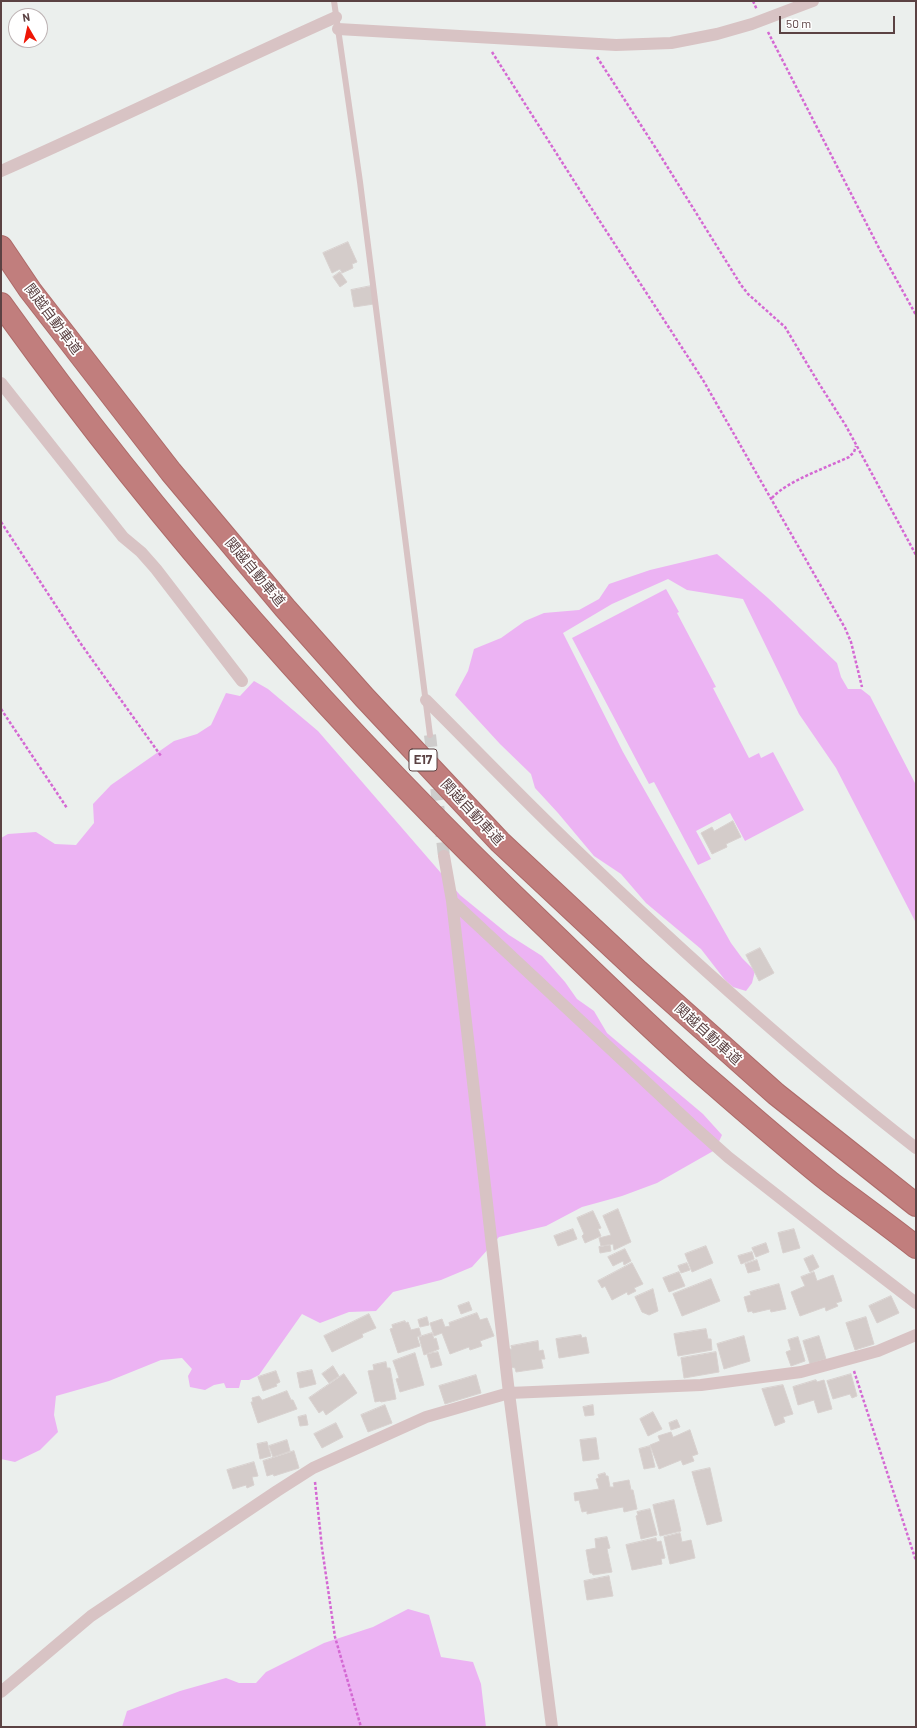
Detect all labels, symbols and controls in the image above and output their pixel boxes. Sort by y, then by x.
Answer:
north arrow [8,8,48,48]
scale bar [781,8,897,34]
text: N [22,10,31,24]
text: 50 m [786,16,811,30]
street label: 関越自動車道 [21,280,85,358]
street label: 関越自動車道 [222,534,288,610]
road number: E17 [409,749,437,771]
street label: 関越自動車道 [437,776,507,848]
street label: 関越自動車道 [671,1000,745,1068]

